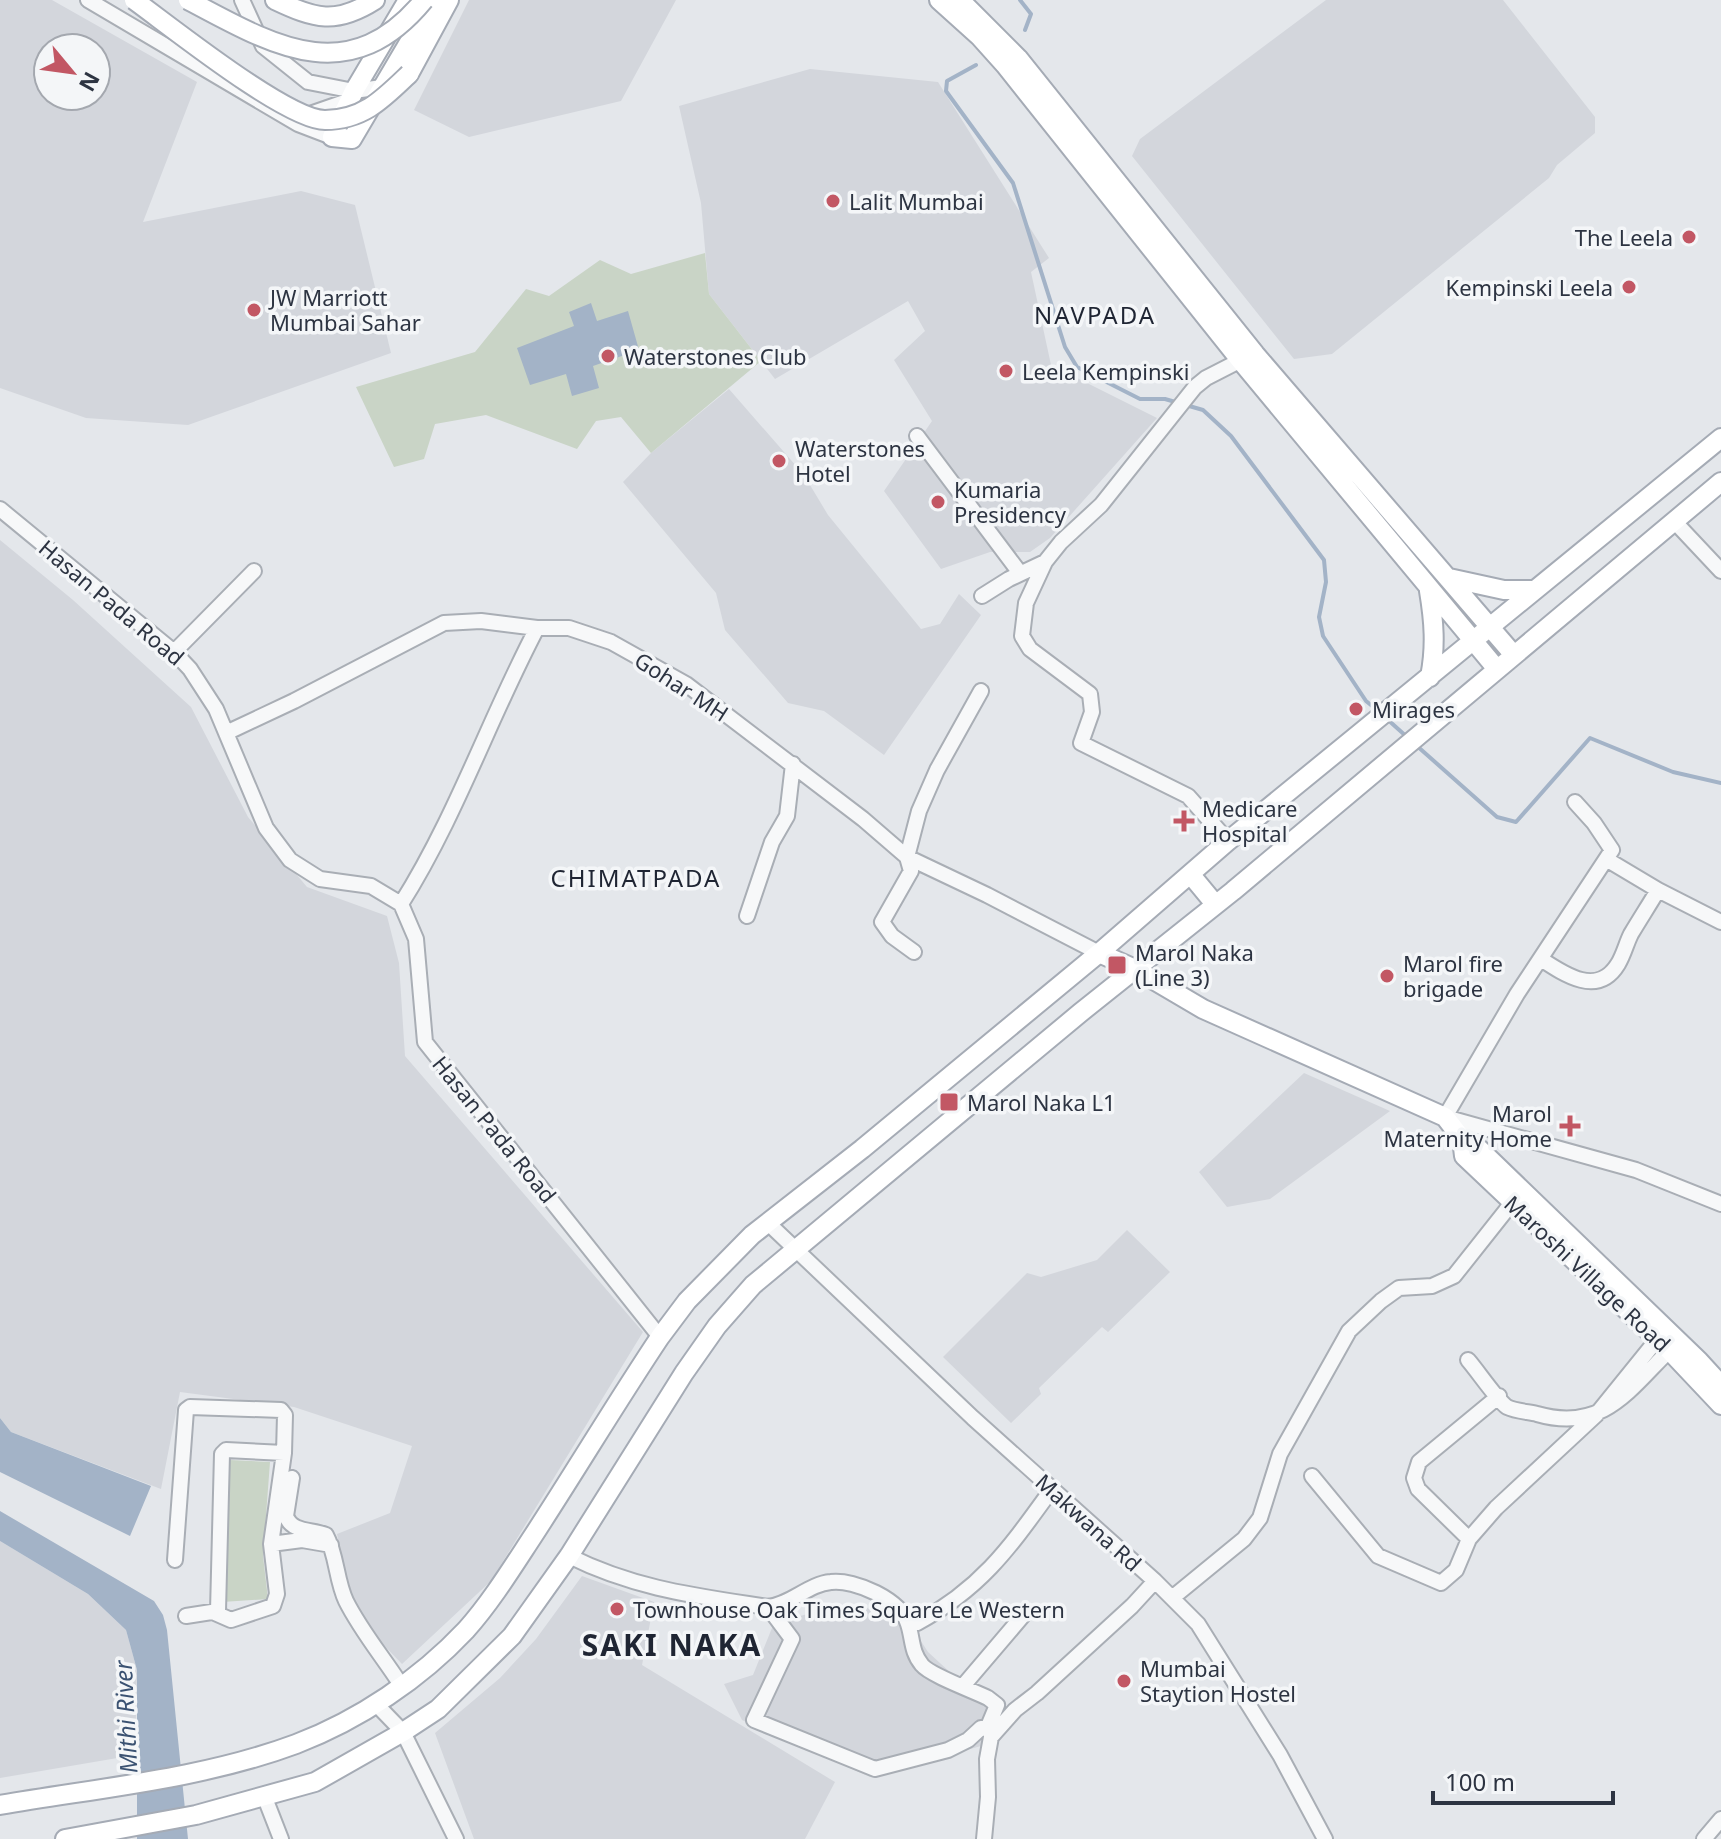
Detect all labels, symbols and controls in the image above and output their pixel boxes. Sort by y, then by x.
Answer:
north arrow [32,32,112,112]
text: N [73,67,108,97]
place label: Lalit Mumbai [849,186,984,216]
marker: Lalit Mumbai [824,192,842,210]
place label: The Leela [1575,222,1673,252]
marker: The Leela [1680,228,1698,246]
place label: Kempinski Leela [1446,272,1613,302]
marker: Kempinski Leela [1620,278,1638,296]
place label: JW Marriott Mumbai Sahar [268,282,421,337]
district label: NAVPADA [1034,298,1156,331]
marker: JW Marriott Mumbai Sahar [245,301,263,319]
place label: Waterstones Club [624,341,807,371]
marker: Waterstones Club [599,347,617,365]
place label: Leela Kempinski [1022,356,1189,386]
marker: Leela Kempinski [997,362,1015,380]
place label: Waterstones Hotel [795,433,925,488]
marker: Waterstones Hotel [770,452,788,470]
place label: Kumaria Presidency [954,474,1067,529]
marker: Kumaria Presidency [929,493,947,511]
street label: Hasan Pada Road [33,532,191,672]
street label: Gohar MH [629,644,735,728]
place label: Mirages [1372,694,1455,724]
marker: Mirages [1347,700,1365,718]
place label: Medicare Hospital [1202,793,1298,848]
marker: Medicare Hospital [1173,810,1195,832]
district label: CHIMATPADA [551,861,721,894]
place label: Marol Naka (Line 3) [1135,937,1254,992]
place label: Marol fire brigade [1403,948,1503,1003]
marker: Marol Naka (Line 3) [1106,954,1128,976]
marker: Marol fire brigade [1378,967,1396,985]
street label: Hasan Pada Road [426,1049,564,1209]
place label: Marol Naka L1 [967,1087,1116,1117]
marker: Marol Naka L1 [938,1091,960,1113]
place label: Marol Maternity Home [1384,1098,1552,1153]
marker: Marol Maternity Home [1559,1115,1581,1137]
street label: Maroshi Village Road [1498,1188,1678,1358]
street label: Makwana Rd [1030,1467,1148,1577]
place label: Townhouse Oak Times Square Le Western [633,1594,1065,1624]
marker: Townhouse Oak Times Square Le Western [608,1600,626,1618]
district label: SAKI NAKA [582,1624,762,1665]
place label: Mumbai Staytion Hostel [1140,1653,1296,1708]
water label: Mithi River [105,1658,144,1774]
marker: Mumbai Staytion Hostel [1115,1672,1133,1690]
scale bar [1433,1755,1613,1805]
text: 100 m [1445,1765,1515,1798]

